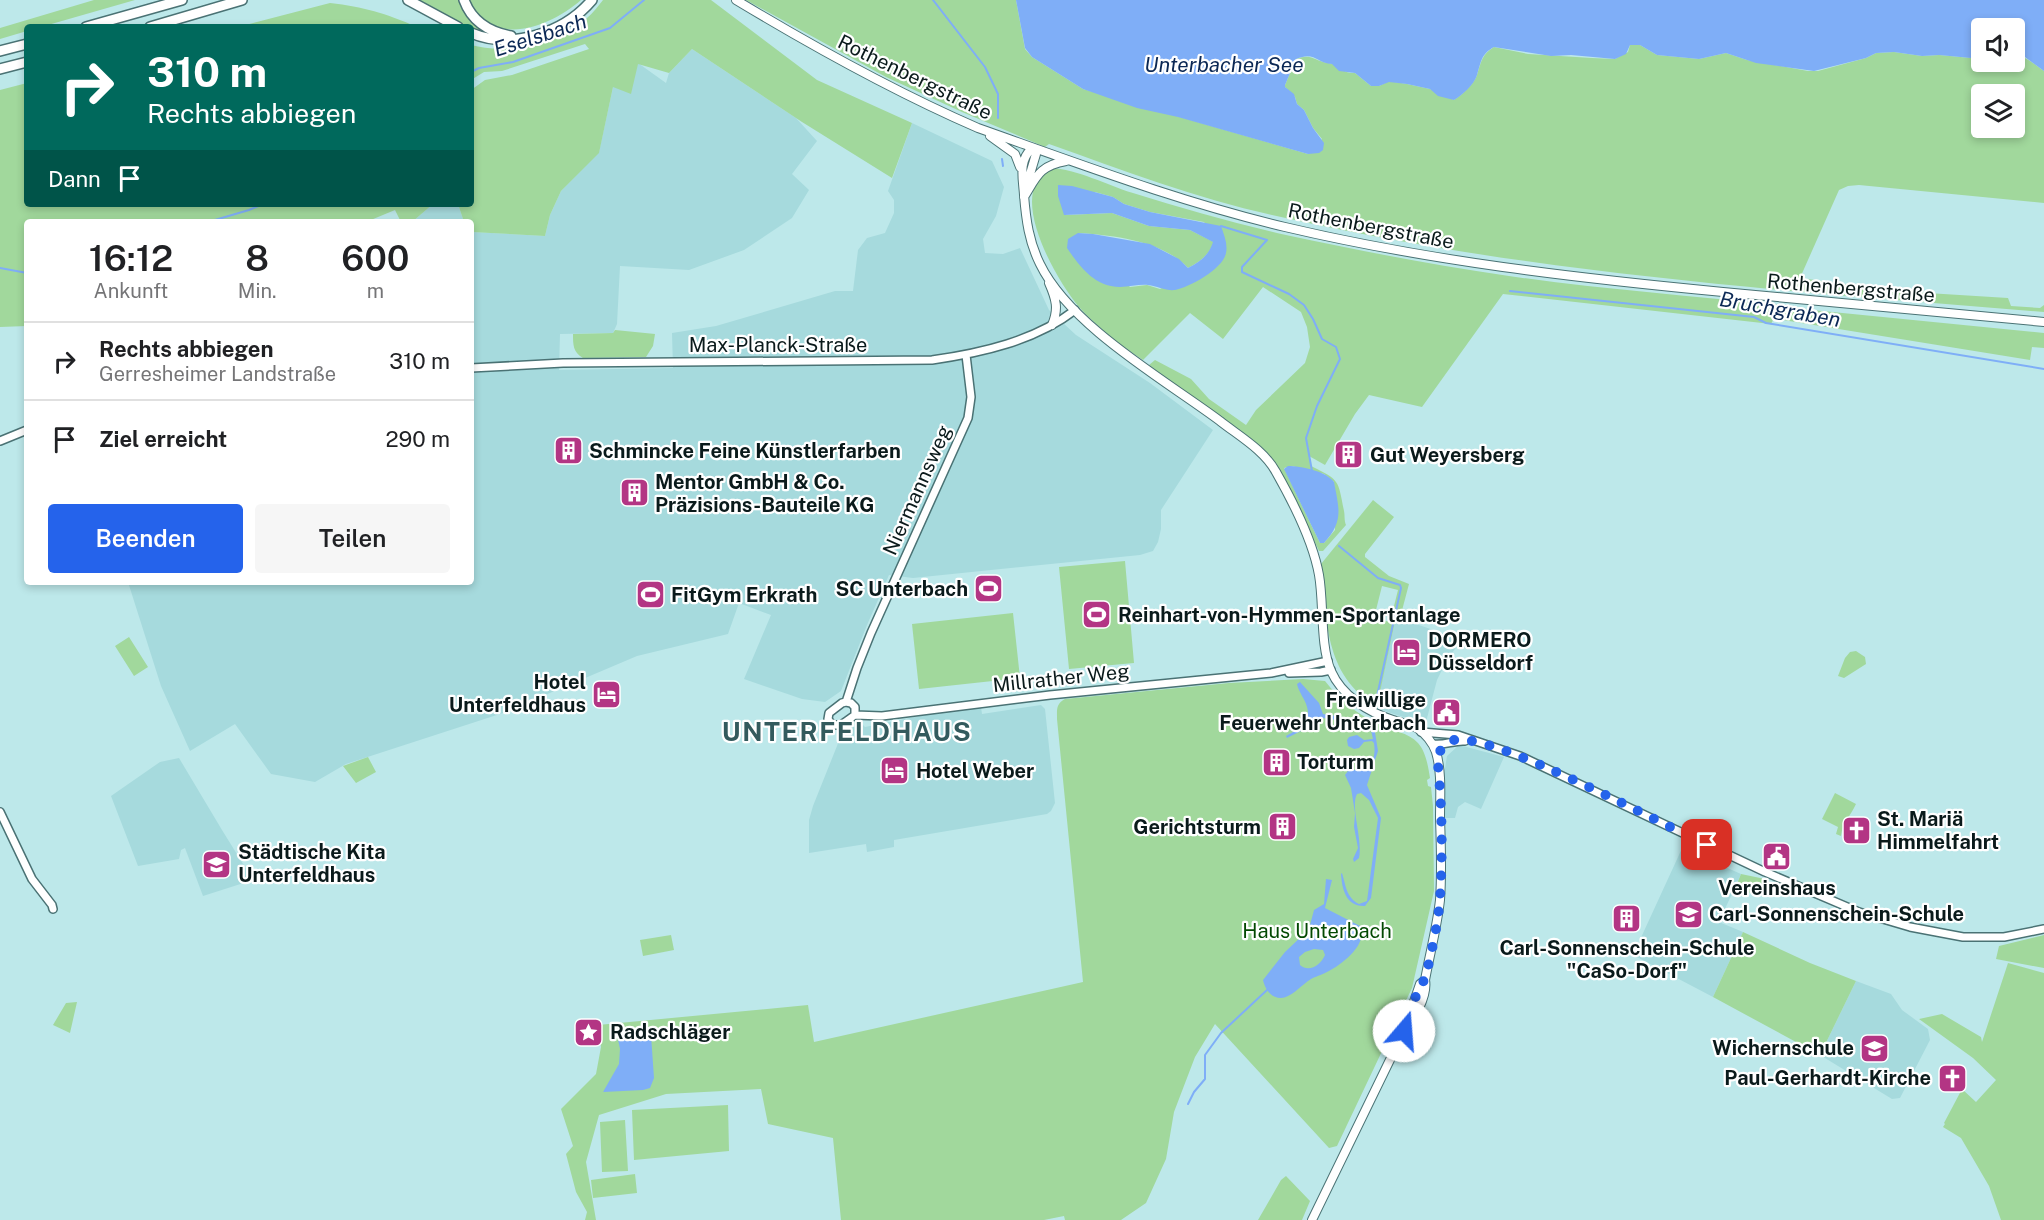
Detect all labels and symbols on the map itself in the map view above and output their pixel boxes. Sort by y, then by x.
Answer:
water label: Eselsbach [490,8,590,62]
street label: Rothenbergstraße [834,29,996,125]
water label: Unterbacher See [1144,52,1304,77]
street label: Rothenbergstraße [1286,198,1456,254]
street label: Rothenbergstraße [1766,269,1936,307]
water label: Bruchgraben [1718,286,1842,332]
street label: Max-Planck-Straße [689,333,867,357]
street label: Niermannsweg [878,421,956,559]
building icon: Schmincke Feine Künstlerfarben [552,435,584,467]
place label: Schmincke Feine Künstlerfarben [589,439,901,463]
building icon: Gut Weyersberg [1333,439,1365,471]
place label: Gut Weyersberg [1370,443,1525,467]
place label: Mentor GmbH & Co. Präzisions-Bauteile KG [655,470,874,517]
building icon: Mentor GmbH & Co. Präzisions-Bauteile KG [618,477,650,509]
sports icon: SC Unterbach [973,573,1005,605]
place label: SC Unterbach [836,577,968,601]
sports icon: FitGym Erkrath [634,579,666,611]
place label: FitGym Erkrath [671,583,817,607]
sports icon: Reinhart-von-Hymmen-Sportanlage [1081,599,1113,631]
place label: Reinhart-von-Hymmen-Sportanlage [1118,603,1460,627]
place label: DORMERO Düsseldorf [1428,628,1533,675]
hotel icon: DORMERO Düsseldorf [1391,636,1423,668]
street label: Millrather Weg [991,659,1131,697]
place label: Hotel Unterfeldhaus [449,670,586,717]
hotel icon: Hotel Unterfeldhaus [591,678,623,710]
place label: Freiwillige Feuerwehr Unterbach [1219,688,1426,735]
public building icon: Freiwillige Feuerwehr Unterbach [1431,696,1463,728]
district label: UNTERFELDHAUS [722,716,972,747]
building icon: Torturm [1260,746,1292,778]
place label: Torturm [1297,750,1374,774]
hotel icon: Hotel Weber [879,755,911,787]
place label: Hotel Weber [916,759,1034,783]
place label: St. Mariä Himmelfahrt [1877,807,1999,854]
building icon: Gerichtsturm [1266,811,1298,843]
church icon: St. Mariä Himmelfahrt [1840,814,1872,846]
place label: Gerichtsturm [1133,815,1261,839]
pin [1681,819,1732,870]
place label: Städtische Kita Unterfeldhaus [238,840,386,887]
public building icon: Vereinshaus [1761,841,1793,873]
school or university icon: Städtische Kita Unterfeldhaus [201,848,233,880]
place label: Vereinshaus [1718,876,1836,900]
school or university icon: Carl-Sonnenschein-Schule [1672,898,1704,930]
building icon: Carl-Sonnenschein-Schule "CaSo-Dorf" [1611,902,1643,934]
place label: Carl-Sonnenschein-Schule [1709,902,1964,926]
park label: Haus Unterbach [1242,919,1392,943]
place label: Carl-Sonnenschein-Schule "CaSo-Dorf" [1499,936,1755,983]
position arrow [1372,999,1436,1063]
place icon: Radschläger [573,1016,605,1048]
place label: Radschläger [610,1020,730,1044]
school or university icon: Wichernschule [1859,1032,1891,1064]
place label: Wichernschule [1712,1036,1854,1060]
church icon: Paul-Gerhardt-Kirche [1936,1062,1968,1094]
place label: Paul-Gerhardt-Kirche [1724,1066,1931,1090]

